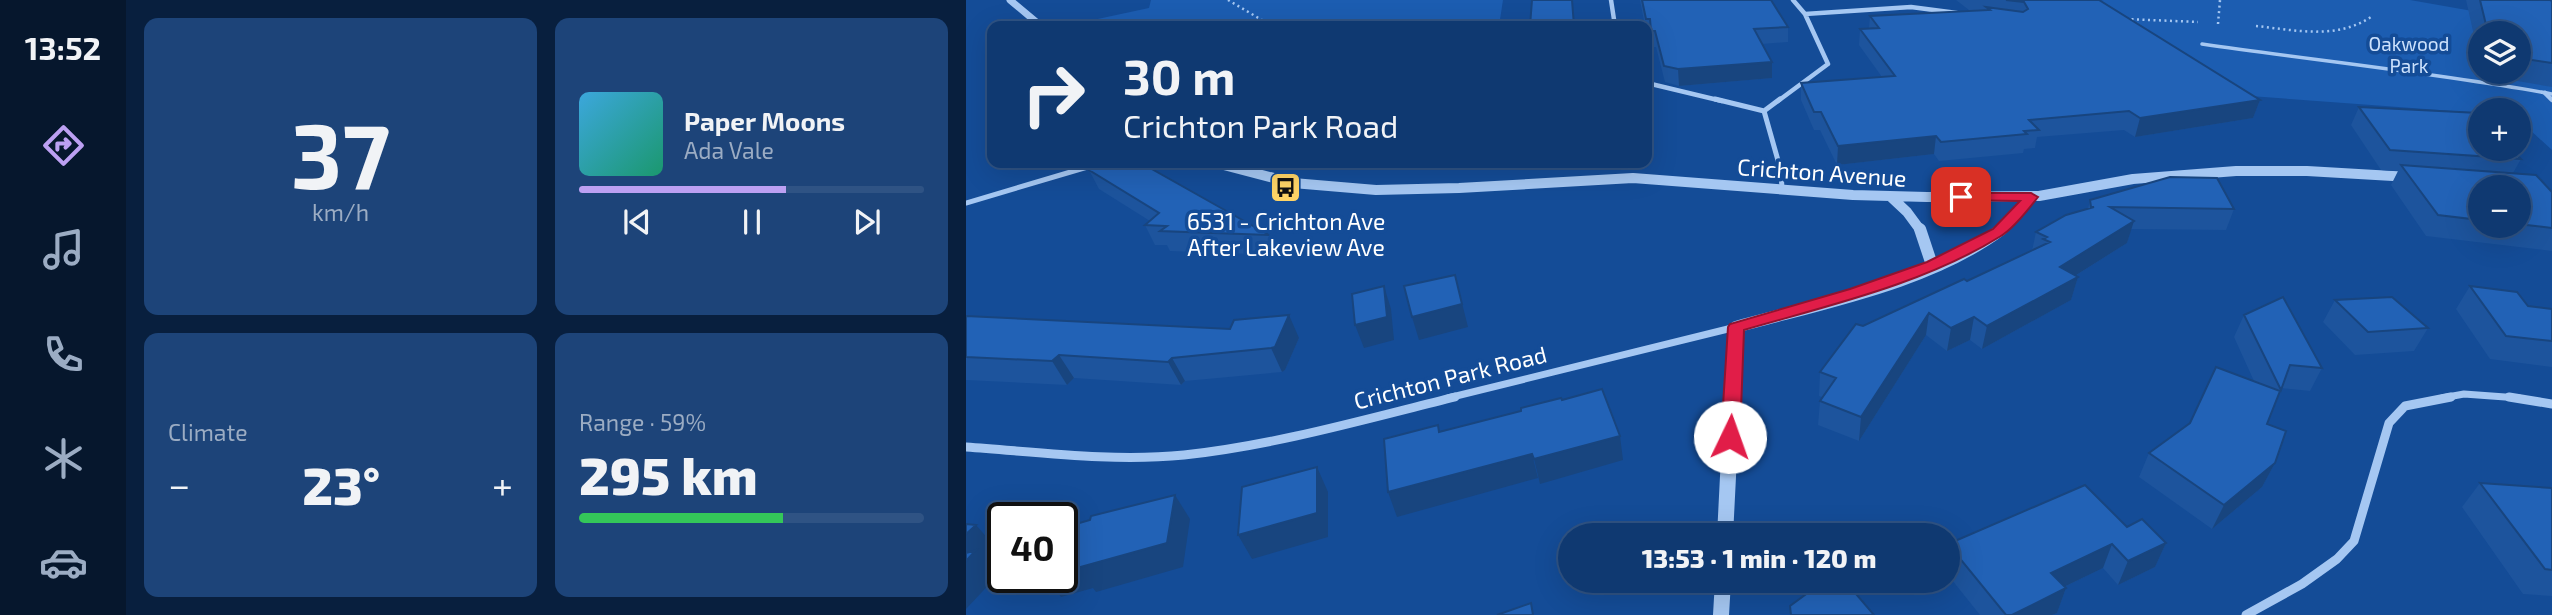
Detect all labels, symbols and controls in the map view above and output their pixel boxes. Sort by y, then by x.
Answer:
map controls [2468,21,2531,238]
button: layers [2468,21,2531,84]
text: 13:52 [25,28,101,66]
park label: Oakwood Park [2369,32,2449,77]
text: 30 m [1123,46,1235,105]
icon: right [1008,49,1099,140]
text: 37 [291,98,390,207]
button: + [2468,98,2531,161]
text: Paper Moons [684,105,845,136]
text: Crichton Park Road [1123,106,1398,144]
icon: directions [39,121,88,170]
text: Ada Vale [684,136,774,164]
street label: Crichton Avenue [1736,152,1908,192]
pin [1931,167,1991,227]
bus stop icon: 6531 - Crichton Ave After Lakeview Ave [1269,170,1303,204]
button: − [2468,175,2531,238]
icon: arrive [1942,178,1980,216]
text: km/h [312,198,369,226]
icon: previous [618,203,656,241]
icon: pause [733,203,771,241]
icon: next [848,203,886,241]
place label: 6531 - Crichton Ave After Lakeview Ave [1187,207,1385,261]
icon: music [39,225,88,274]
icon: phone [39,330,88,379]
street label: Crichton Park Road [1351,339,1549,415]
position arrow [1693,400,1767,474]
text: Range · 59% [579,408,706,436]
text: Climate [168,418,248,446]
icon: climate [39,434,88,483]
text: 295 km [579,443,758,505]
text: 23° [302,453,380,515]
text: − [168,461,190,507]
text: + [492,461,513,507]
speed limit sign: 40 [987,502,1078,593]
icon: car [39,538,88,587]
text: 13:53 · 1 min · 120 m [1642,542,1876,573]

